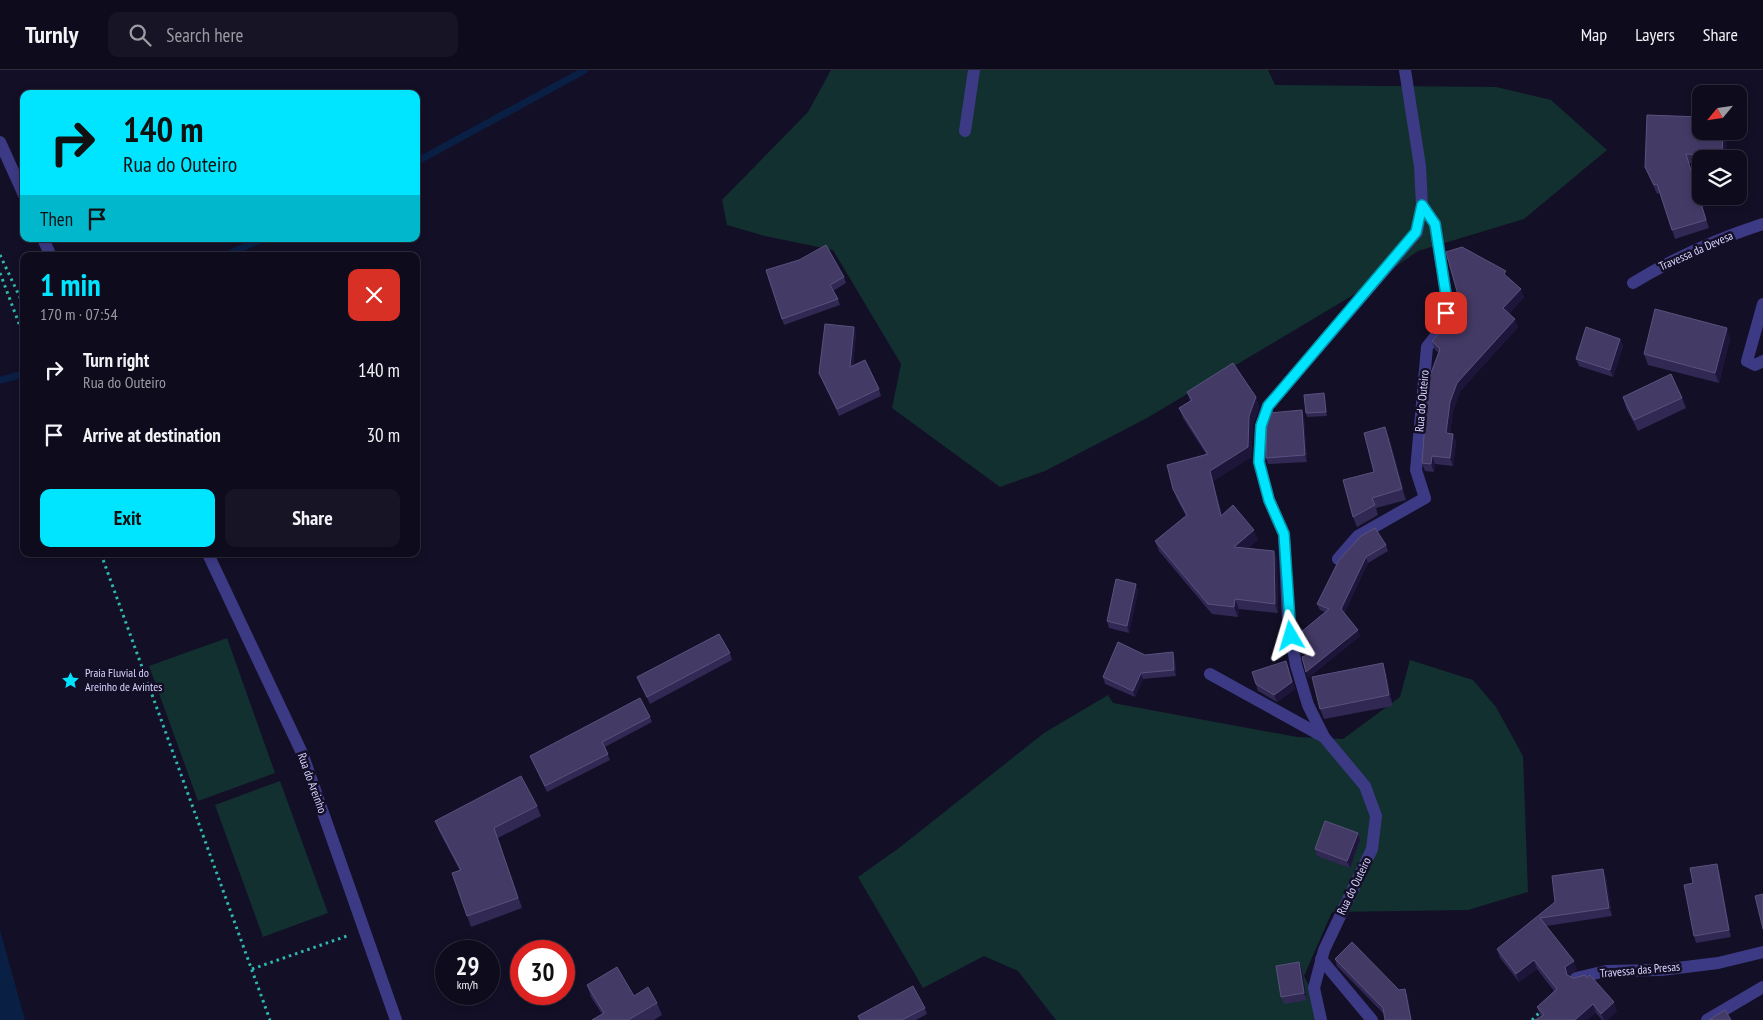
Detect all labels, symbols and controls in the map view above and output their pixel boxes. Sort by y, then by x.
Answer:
search box [108,12,458,57]
text: Turnly [25,19,78,50]
icon: search [126,21,154,49]
text: Search here [166,23,243,47]
text: Map [1581,23,1607,46]
text: Layers [1635,23,1675,46]
text: Share [1703,23,1738,46]
north arrow [1692,85,1748,140]
map controls [1692,85,1747,205]
text: 140 m [123,106,204,152]
icon: right [40,110,105,175]
text: Rua do Outeiro [123,150,237,178]
button: layers [1692,150,1747,205]
icon: arrive [83,205,111,233]
text: Then [40,207,73,231]
street label: Travessa da Devesa [1656,227,1735,274]
text: 1 min [40,265,101,304]
button: close [348,269,400,321]
pin [1425,292,1467,334]
icon: arrive [1432,299,1460,327]
text: 170 m · 07:54 [40,304,118,324]
text: Turn right [83,348,149,372]
icon: right [40,356,68,384]
text: 140 m [358,358,400,382]
street label: Rua do Outeiro [1411,369,1432,433]
text: Rua do Outeiro [83,372,166,392]
icon: arrive [40,421,68,449]
text: Arrive at destination [83,423,221,447]
text: 30 m [367,423,400,447]
button: Exit [40,489,215,547]
button: Share [225,489,400,547]
position arrow [1264,609,1316,661]
place label: Praia Fluvial do Areinho de Avintes [85,665,162,694]
place icon: Praia Fluvial do Areinho de Avintes [61,670,81,690]
street label: Rua do Areinho [295,751,330,815]
street label: Rua do Outeiro [1333,855,1374,917]
speed limit sign: 30 [510,940,575,1005]
text: 29 [456,950,479,982]
street label: Travessa das Presas [1599,959,1681,980]
text: km/h [457,977,478,992]

